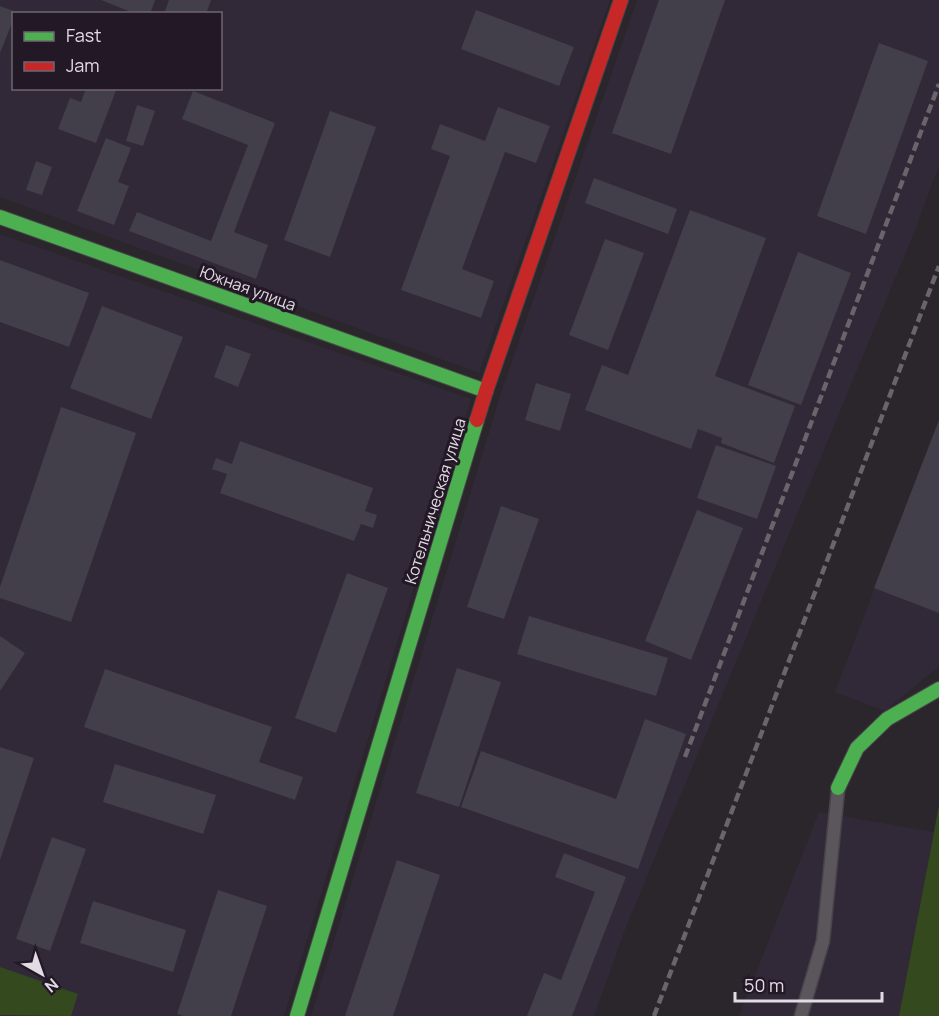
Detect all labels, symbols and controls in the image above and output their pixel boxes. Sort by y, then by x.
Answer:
legend [12,12,222,90]
text: Fast [66,23,101,47]
text: Jam [66,53,100,77]
street label: Южная улица [197,260,299,316]
street label: Котельническая улица [399,415,471,587]
north arrow [12,944,72,1004]
scale bar [735,965,882,1003]
text: N [40,973,63,998]
text: 50 m [744,973,784,997]

